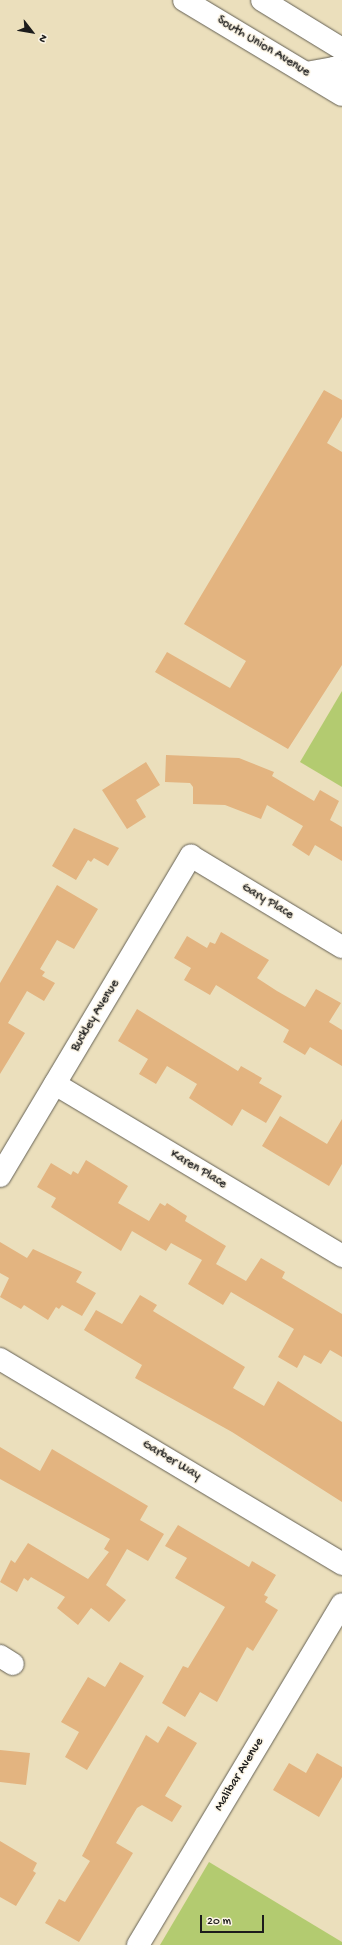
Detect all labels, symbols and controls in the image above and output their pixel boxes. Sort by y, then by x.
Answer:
north arrow [12,12,52,52]
street label: South Union Avenue [214,13,312,81]
text: N [35,32,49,44]
street label: Gary Place [238,880,296,924]
street label: Buckley Avenue [68,977,124,1055]
street label: Karen Place [167,1147,229,1193]
street label: Garber Way [139,1437,203,1485]
street label: Malibar Avenue [212,1736,268,1814]
scale bar [202,1907,266,1933]
text: 20 m [207,1915,231,1929]

